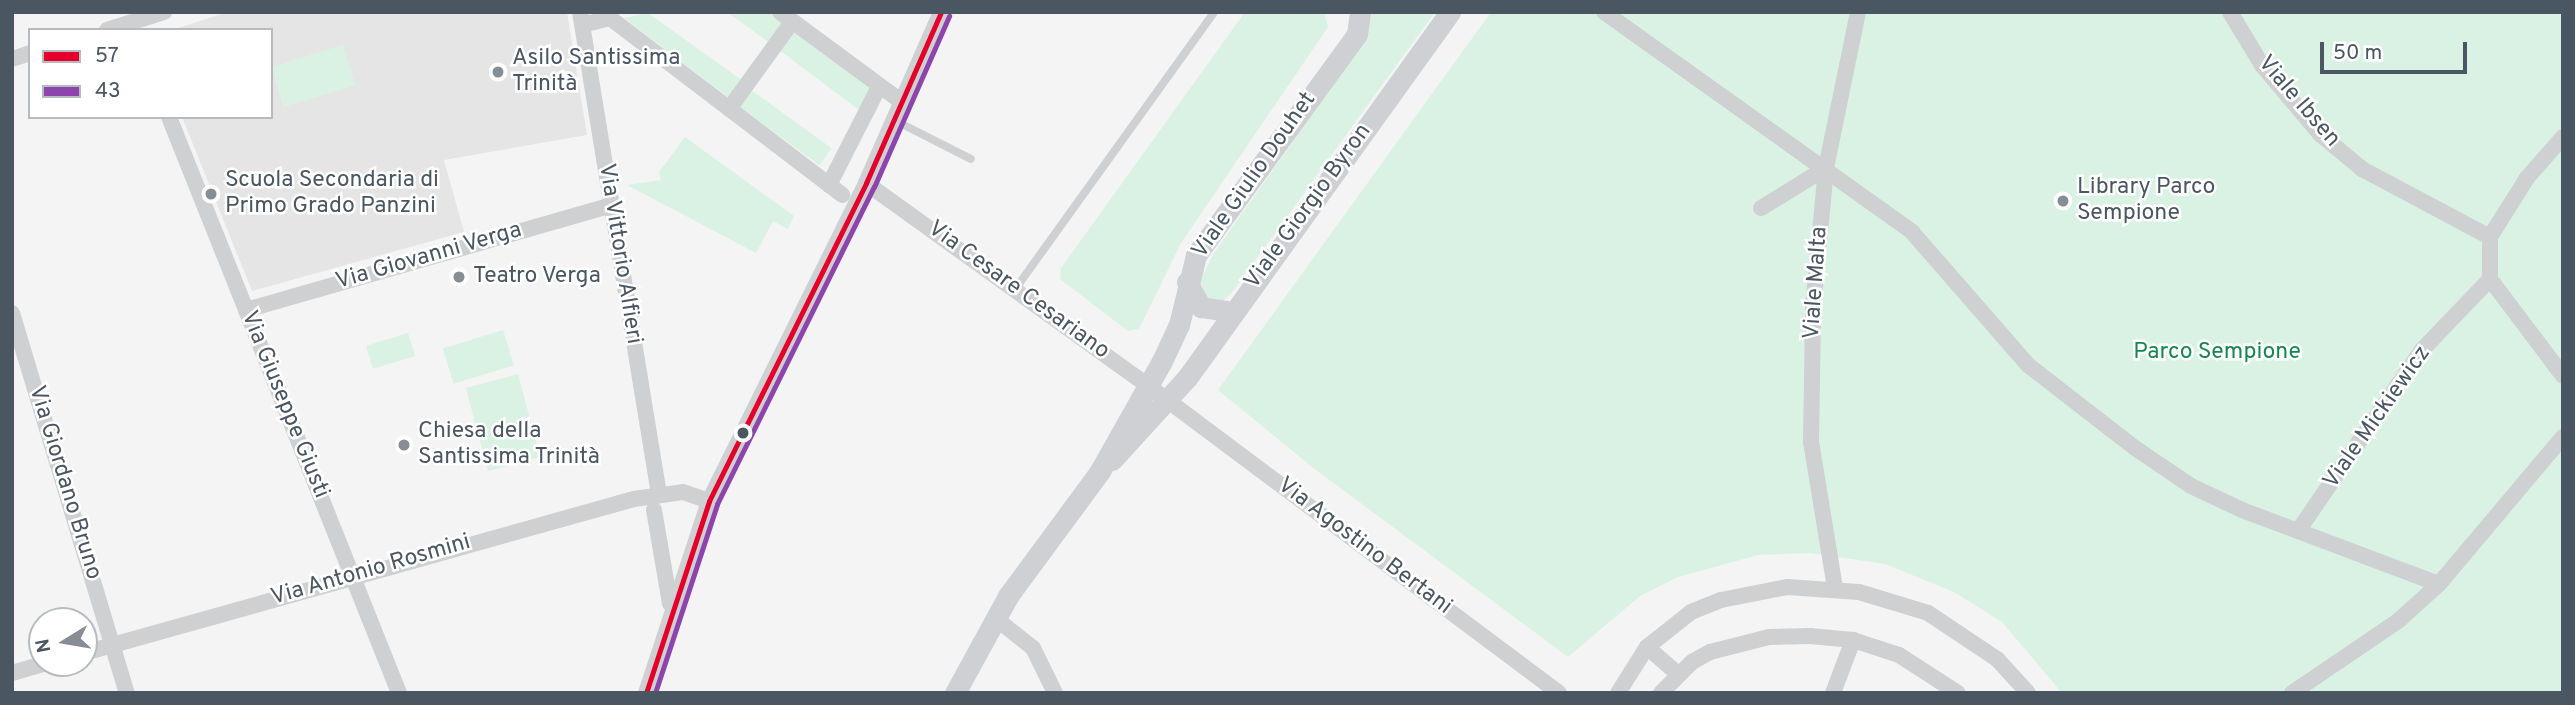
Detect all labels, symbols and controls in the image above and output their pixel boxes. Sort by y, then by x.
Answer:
legend [28,28,273,119]
scale bar [2323,28,2470,72]
text: 50 m [2333,40,2382,67]
text: 57 [95,43,119,70]
place label: Asilo Santissima Trinità [512,45,680,99]
street label: Viale Ibsen [2251,51,2345,153]
marker: Asilo Santissima Trinità [490,64,506,80]
text: 43 [95,78,121,105]
street label: Viale Giulio Douhet [1187,87,1323,265]
street label: Viale Giorgio Byron [1240,119,1378,295]
street label: Via Vittorio Alfieri [591,161,647,347]
place label: Scuola Secondaria di Primo Grado Panzini [225,167,439,221]
place label: Library Parco Sempione [2077,174,2215,228]
marker: Scuola Secondaria di Primo Grado Panzini [203,186,219,202]
marker: Library Parco Sempione [2055,193,2071,209]
street label: Via Cesare Cesariano [922,216,1114,366]
street label: Via Giovanni Verga [332,217,526,297]
street label: Viale Malta [1799,226,1835,340]
place label: Teatro Verga [473,263,602,291]
marker: Teatro Verga [451,269,467,285]
street label: Via Giuseppe Giusti [234,307,334,503]
park label: Parco Sempione [2133,339,2301,367]
street label: Viale Mickiewicz [2319,341,2437,495]
street label: Via Giordano Bruno [21,383,107,583]
place label: Chiesa della Santissima Trinità [418,418,601,472]
unlabelled marker [736,426,750,440]
marker: Chiesa della Santissima Trinità [396,437,412,453]
street label: Via Agostino Bertani [1271,472,1457,622]
street label: Via Antonio Rosmini [268,529,474,613]
north arrow [28,607,98,677]
text: N [31,637,57,655]

